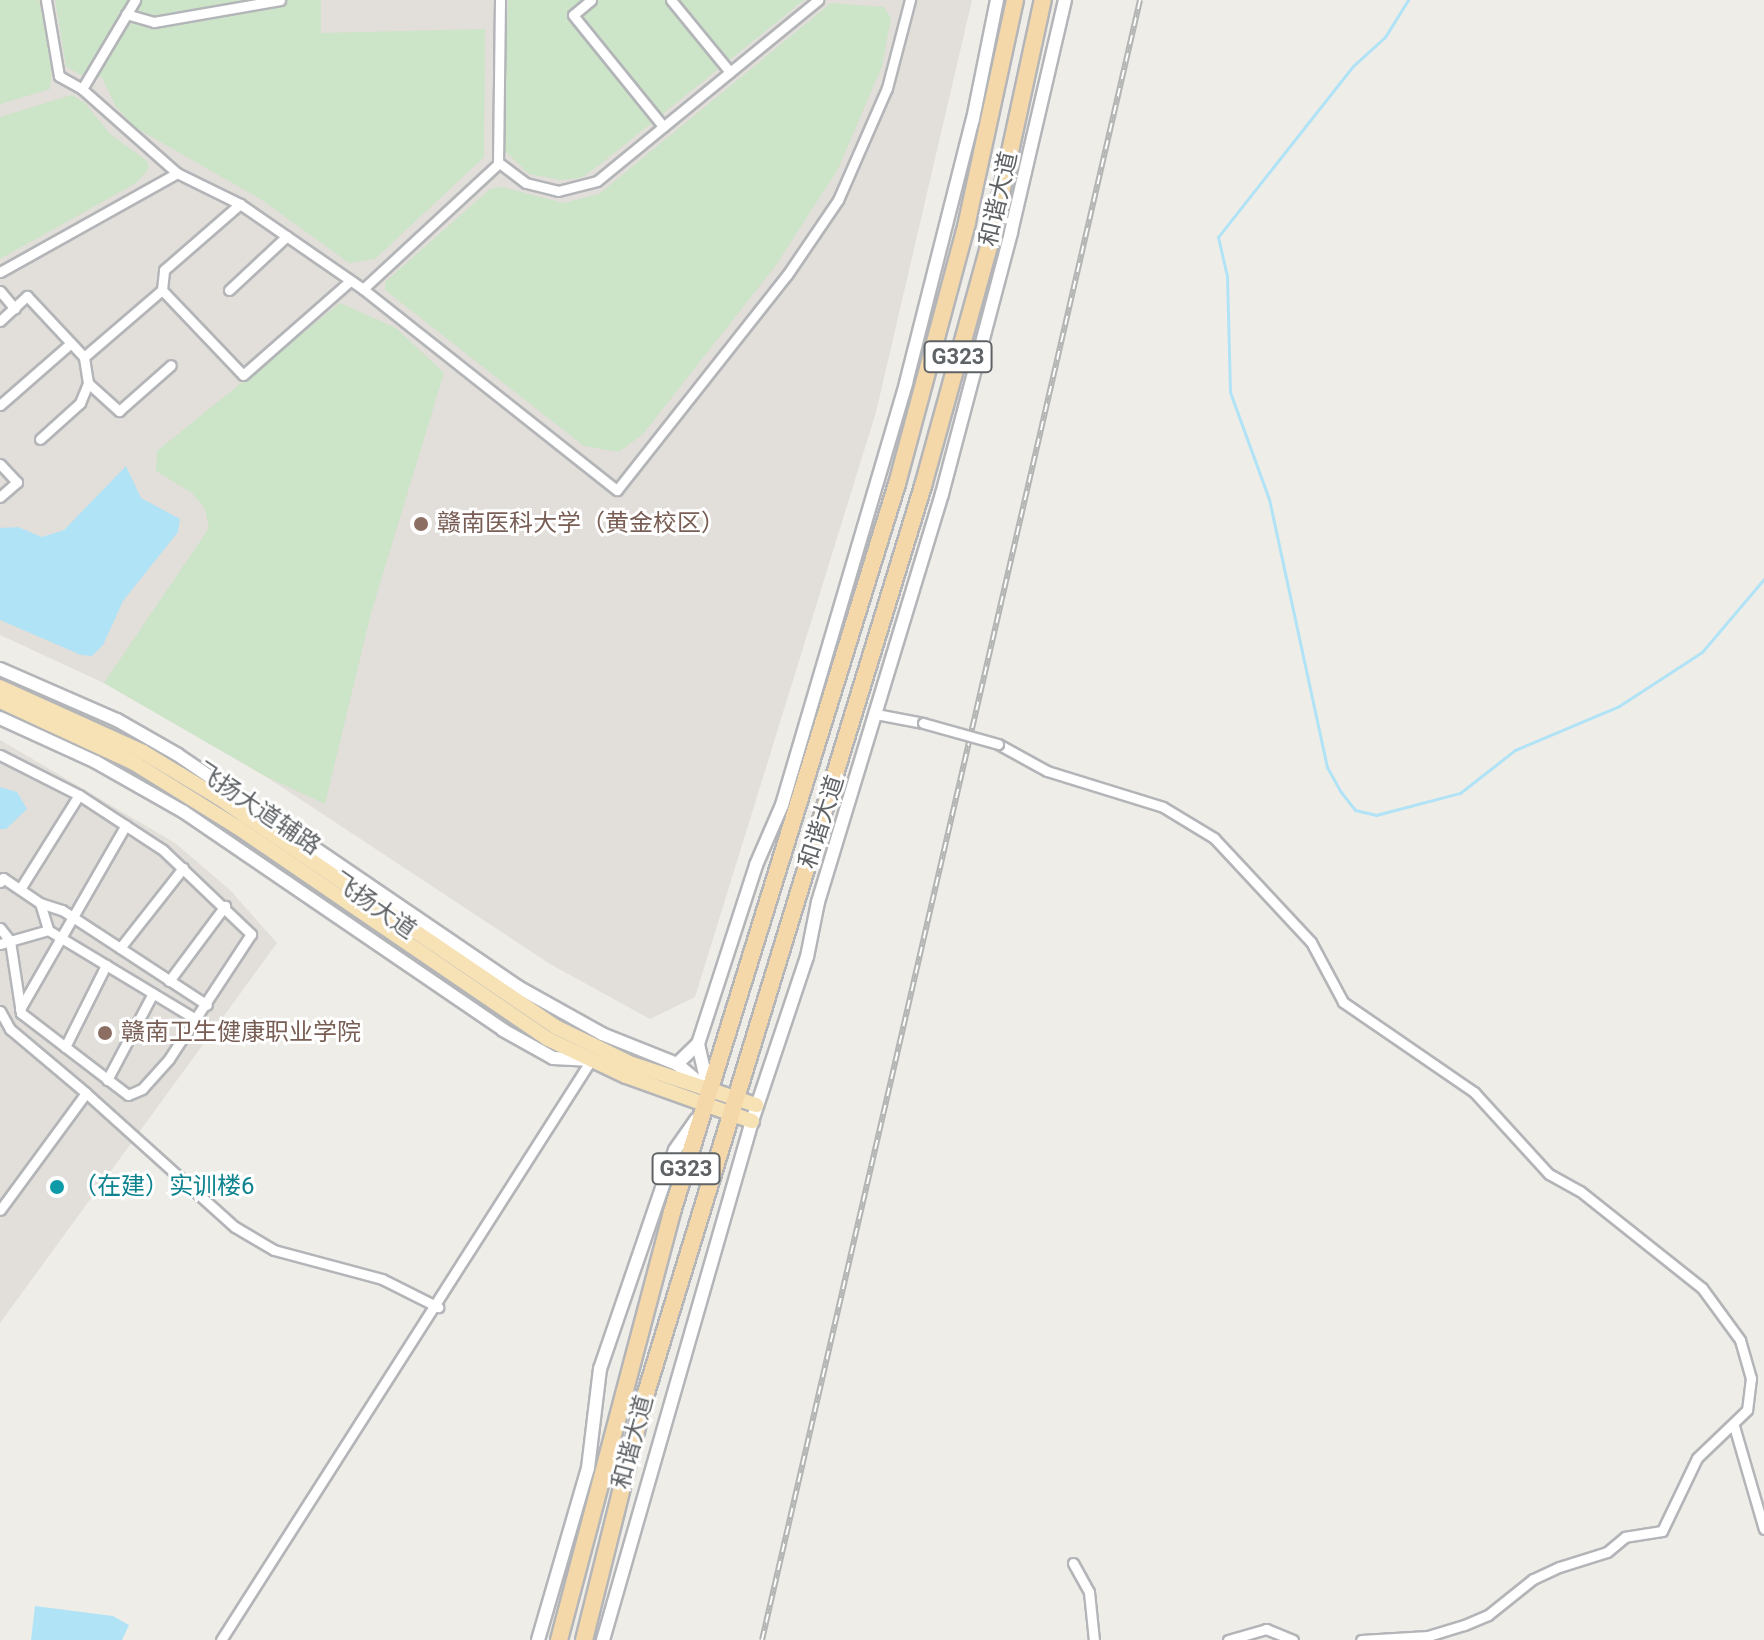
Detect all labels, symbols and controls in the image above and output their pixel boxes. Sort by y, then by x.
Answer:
street label: 和谐大道 [974,149,1024,249]
road number: G323 [922,339,994,375]
place label: 赣南医科大学（黄金校区） [437,510,725,538]
marker: 赣南医科大学（黄金校区） [412,515,430,533]
street label: 飞扬大道辅路 [190,757,326,861]
street label: 和谐大道 [793,772,851,872]
street label: 飞扬大道 [326,867,422,945]
place label: 赣南卫生健康职业学院 [121,1019,361,1047]
marker: 赣南卫生健康职业学院 [96,1024,114,1042]
road number: G323 [650,1151,722,1187]
place label: （在建）实训楼6 [73,1173,254,1201]
marker: （在建）实训楼6 [48,1178,66,1196]
street label: 和谐大道 [607,1392,659,1492]

